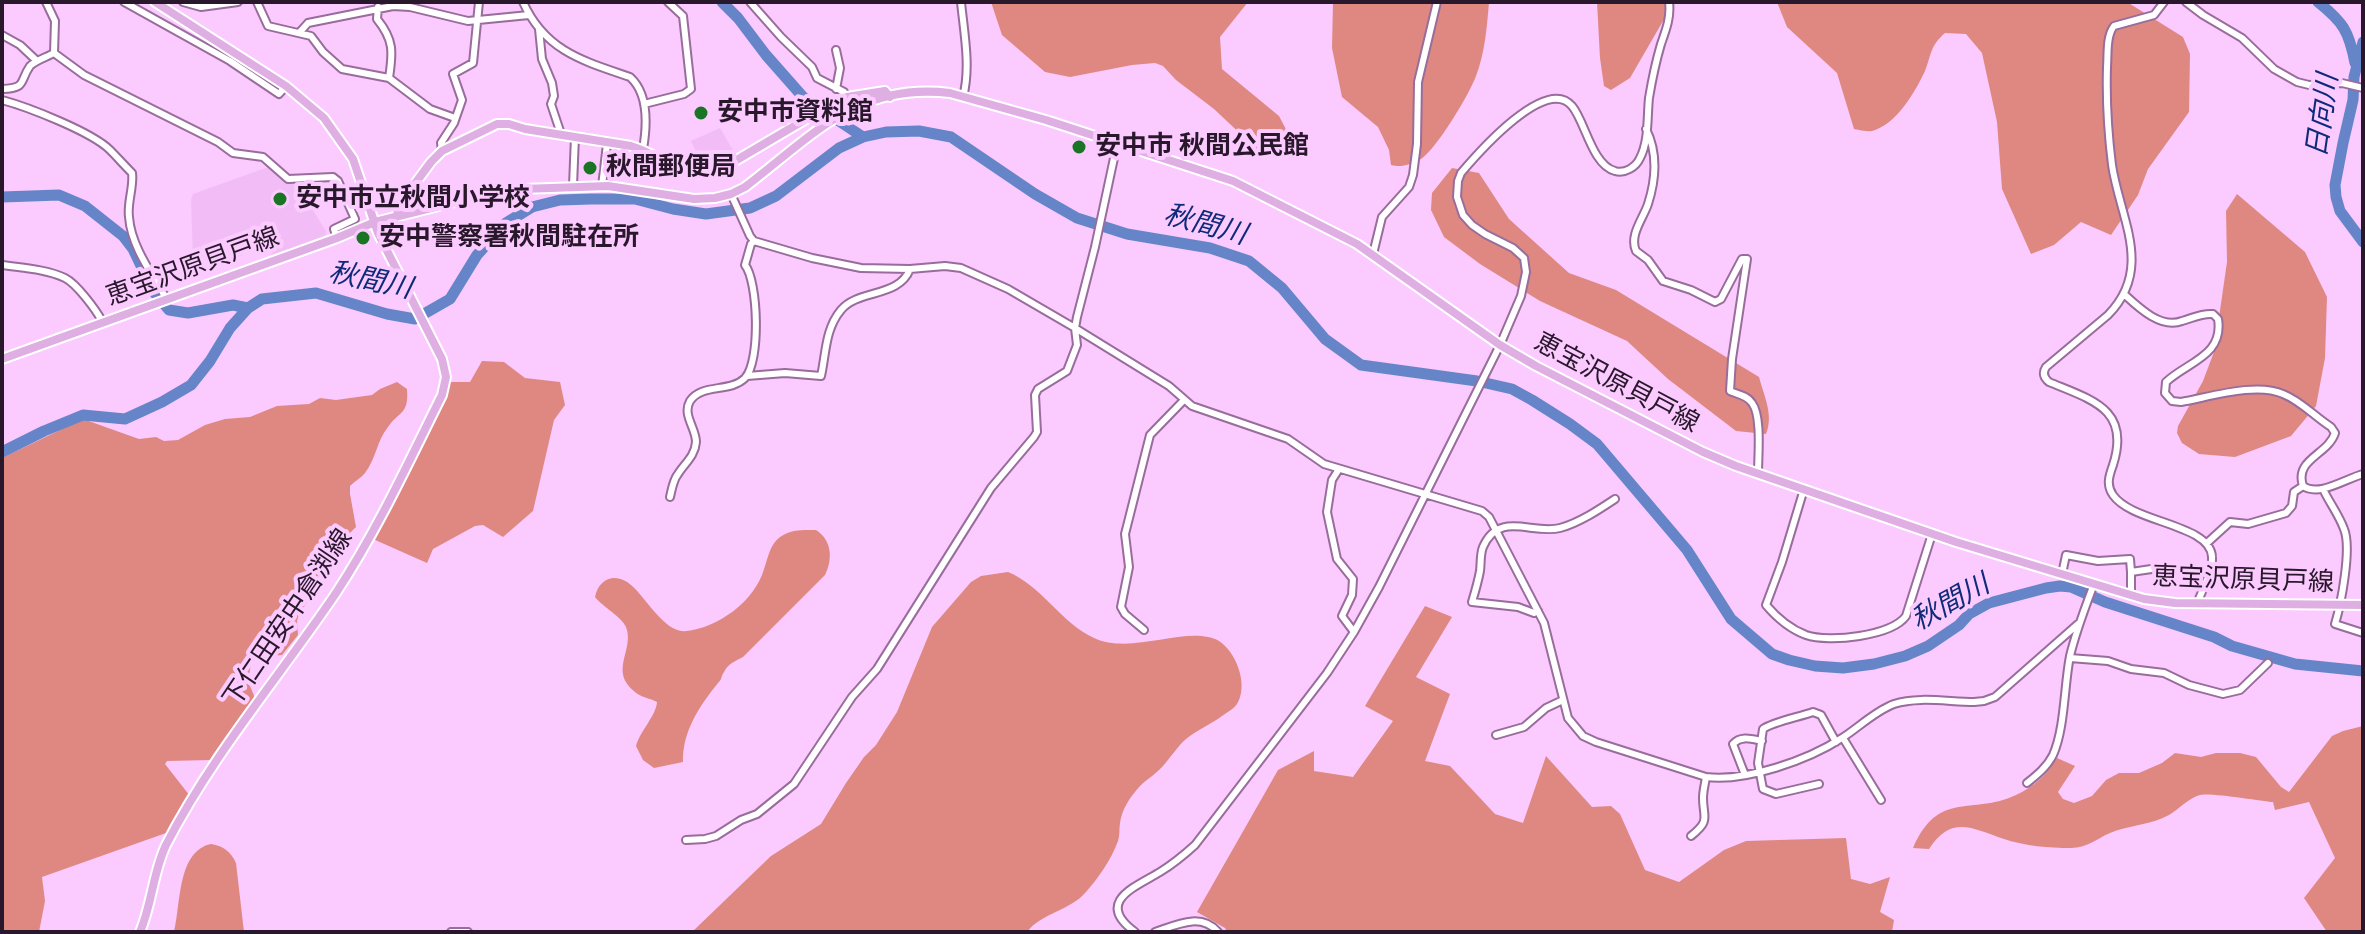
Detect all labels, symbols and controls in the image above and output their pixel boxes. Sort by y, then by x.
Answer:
water label: 日向川 [2302,72,2346,160]
place label: 安中市資料館 [717,97,873,129]
marker: 安中市資料館 [692,104,710,122]
place label: 安中市 秋間公民館 [1095,131,1309,163]
marker: 安中市 秋間公民館 [1070,138,1088,156]
place label: 秋間郵便局 [606,152,736,184]
marker: 秋間郵便局 [581,159,599,177]
place label: 安中市立秋間小学校 [296,183,530,215]
marker: 安中市立秋間小学校 [271,190,289,208]
water label: 秋間川 [1160,199,1250,253]
street label: 恵宝沢原貝戸線 [102,222,284,314]
place label: 安中警察署秋間駐在所 [379,222,639,254]
marker: 安中警察署秋間駐在所 [354,229,372,247]
water label: 秋間川 [325,257,415,307]
street label: 恵宝沢原貝戸線 [1528,328,1704,440]
street label: 下仁田安中倉渕線 [218,524,360,714]
street label: 恵宝沢原貝戸線 [2152,562,2334,600]
water label: 秋間川 [1906,569,1996,639]

